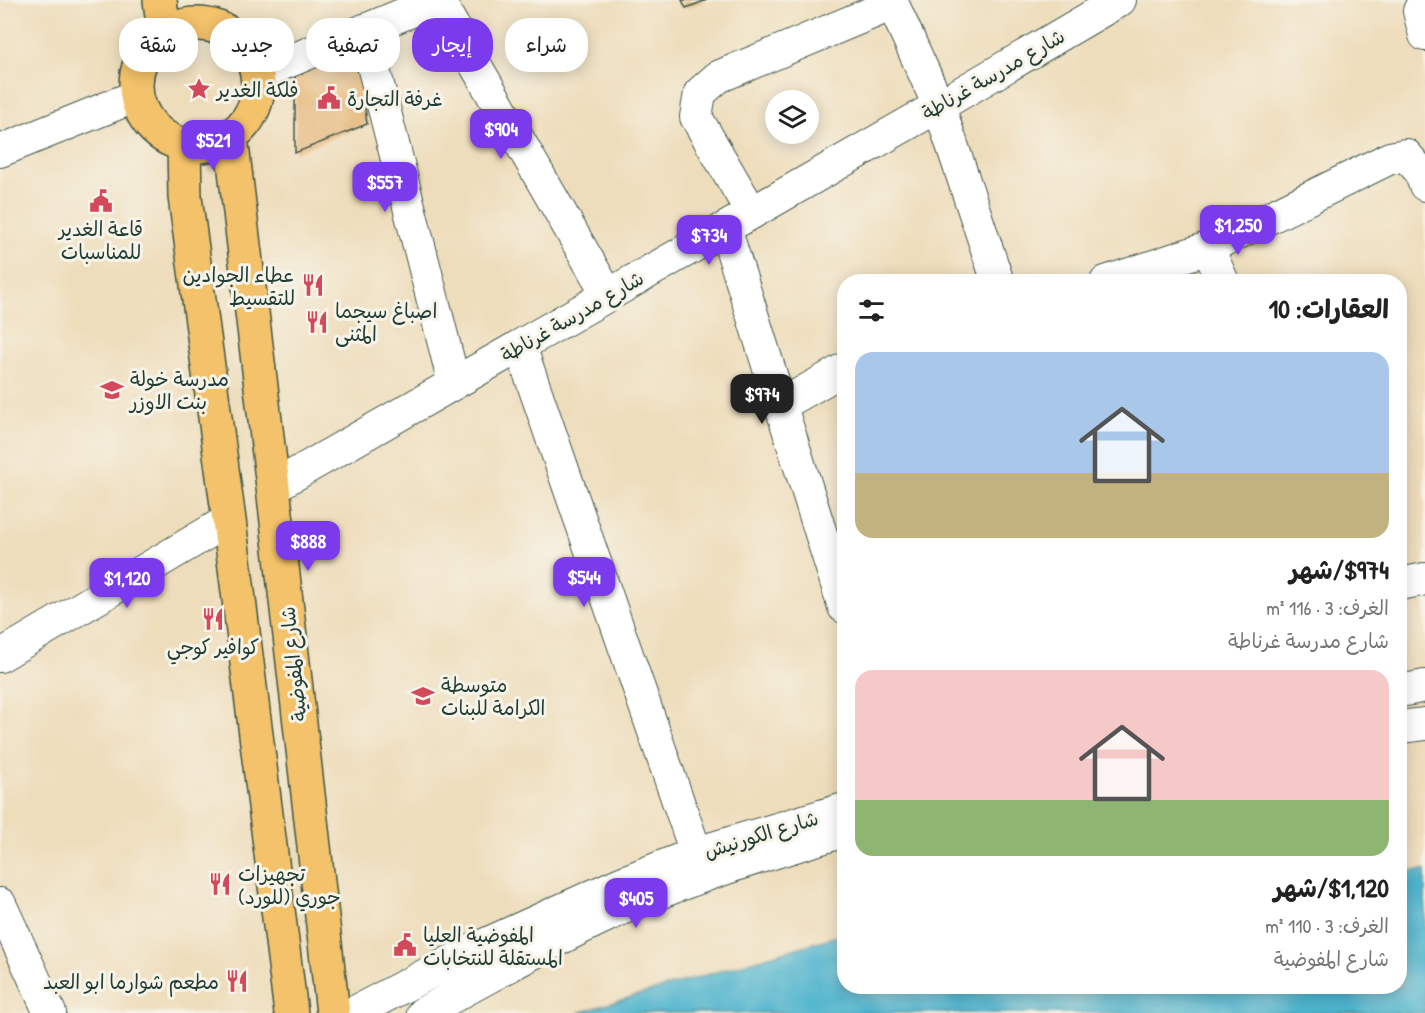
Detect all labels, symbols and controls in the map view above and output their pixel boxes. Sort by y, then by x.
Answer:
chip: شقة [119,18,198,72]
chip: جديد [210,18,294,72]
chip: تصفية [306,18,400,72]
chip: إيجار [412,18,493,72]
chip: شراء [505,18,588,72]
street label: شارع مدرسة غرناطة [917,22,1070,127]
place icon: فلكة الغدير [186,76,212,102]
place label: فلكة الغدير [215,76,299,103]
public building icon: غرفة التجارة [316,85,342,111]
place label: غرفة التجارة [347,85,442,112]
map controls [765,90,819,144]
button: layers [765,90,819,144]
pin: $904 [465,109,537,160]
text: $904 [484,115,518,142]
pin: $521 [177,120,249,171]
text: $521 [195,126,231,153]
pin: $557 [349,162,421,213]
text: $557 [367,168,403,195]
public building icon: قاعة الغدير للمناسبات [88,188,114,214]
pin: $1,250 [1189,205,1287,256]
text: $1,250 [1214,211,1262,238]
place label: قاعة الغدير للمناسبات [57,215,143,265]
pin: $734 [673,215,745,266]
text: $734 [691,221,727,248]
place label: عطاء الجوادين للتقسيط [183,261,295,311]
street label: شارع مدرسة غرناطة [496,264,649,369]
restaurant icon: عطاء الجوادين للتقسيط [300,272,326,298]
text: العقارات: 10 [1269,291,1389,326]
icon: filters [855,294,888,327]
place label: اصباغ سيجما المثنى [335,297,437,347]
restaurant icon: اصباغ سيجما المثنى [304,309,330,335]
place label: مدرسة خولة بنت الاوزر [128,365,229,415]
pin: $974 [726,374,798,425]
school or university icon: مدرسة خولة بنت الاوزر [99,377,125,403]
text: $974 [745,380,779,407]
icon: home [1068,391,1176,499]
pin: $888 [272,521,344,572]
text: $888 [290,527,326,554]
text: $974/شهر [1289,552,1389,587]
pin: $544 [548,557,620,608]
pin: $1,120 [78,558,176,609]
text: $544 [567,563,601,590]
text: $1,120 [103,564,151,591]
text: الغرف: 3 · 116 m² [1266,594,1389,621]
street label: شارع المفوضية [274,605,313,723]
restaurant icon: كوافير كوجي [200,606,226,632]
text: شارع مدرسة غرناطة [1228,627,1389,654]
place label: كوافير كوجي [167,633,259,665]
place label: متوسطة الكرامة للبنات [441,671,546,721]
school or university icon: متوسطة الكرامة للبنات [410,683,436,709]
icon: home [1068,709,1176,817]
street label: شارع الكورنيش [701,804,822,865]
place label: تجهيزات جوري (للورد) [238,860,341,912]
text: $1,120/شهر [1274,870,1389,905]
restaurant icon: تجهيزات جوري (للورد) [207,871,233,897]
pin: $405 [600,878,672,929]
text: $405 [618,884,654,911]
text: الغرف: 3 · 110 m² [1265,912,1389,939]
place label: المفوضية العليا المستقلة للنتخابات [423,921,563,971]
public building icon: المفوضية العليا المستقلة للنتخابات [392,932,418,958]
text: شارع المفوضية [1274,945,1389,972]
place label: مطعم شوارما ابو العبد [43,968,219,997]
restaurant icon: مطعم شوارما ابو العبد [224,968,250,994]

